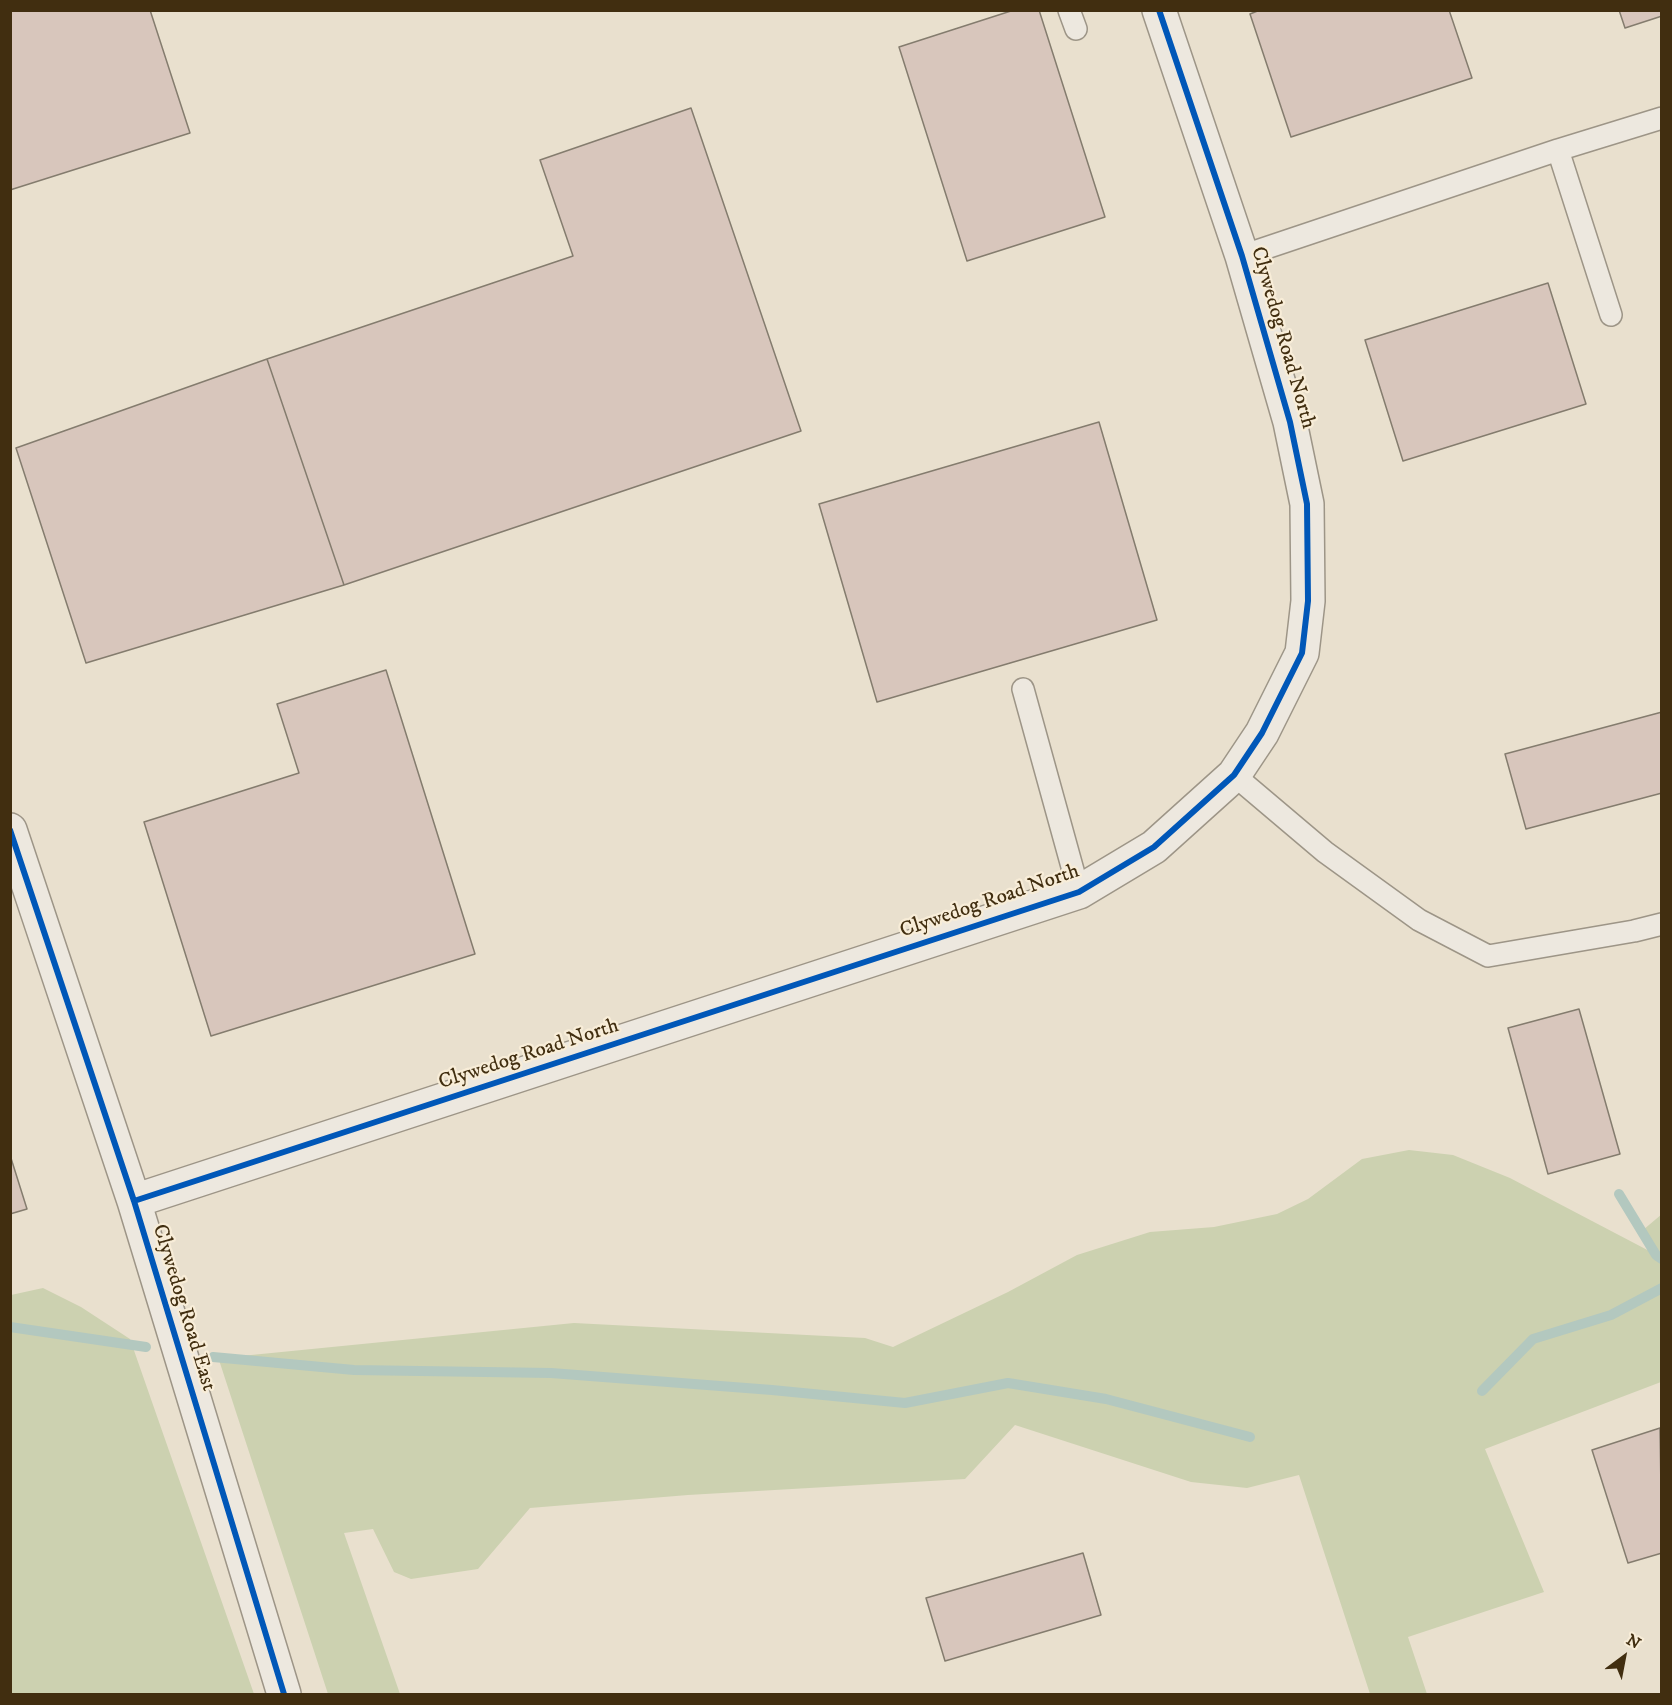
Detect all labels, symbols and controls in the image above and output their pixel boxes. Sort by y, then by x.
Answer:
street label: Clywedog Road North [1244,244,1320,432]
street label: Clywedog Road North [897,859,1083,945]
street label: Clywedog Road North [436,1014,622,1096]
street label: Clywedog Road East [146,1222,220,1394]
north arrow [1594,1627,1654,1687]
text: N [1623,1630,1644,1654]

